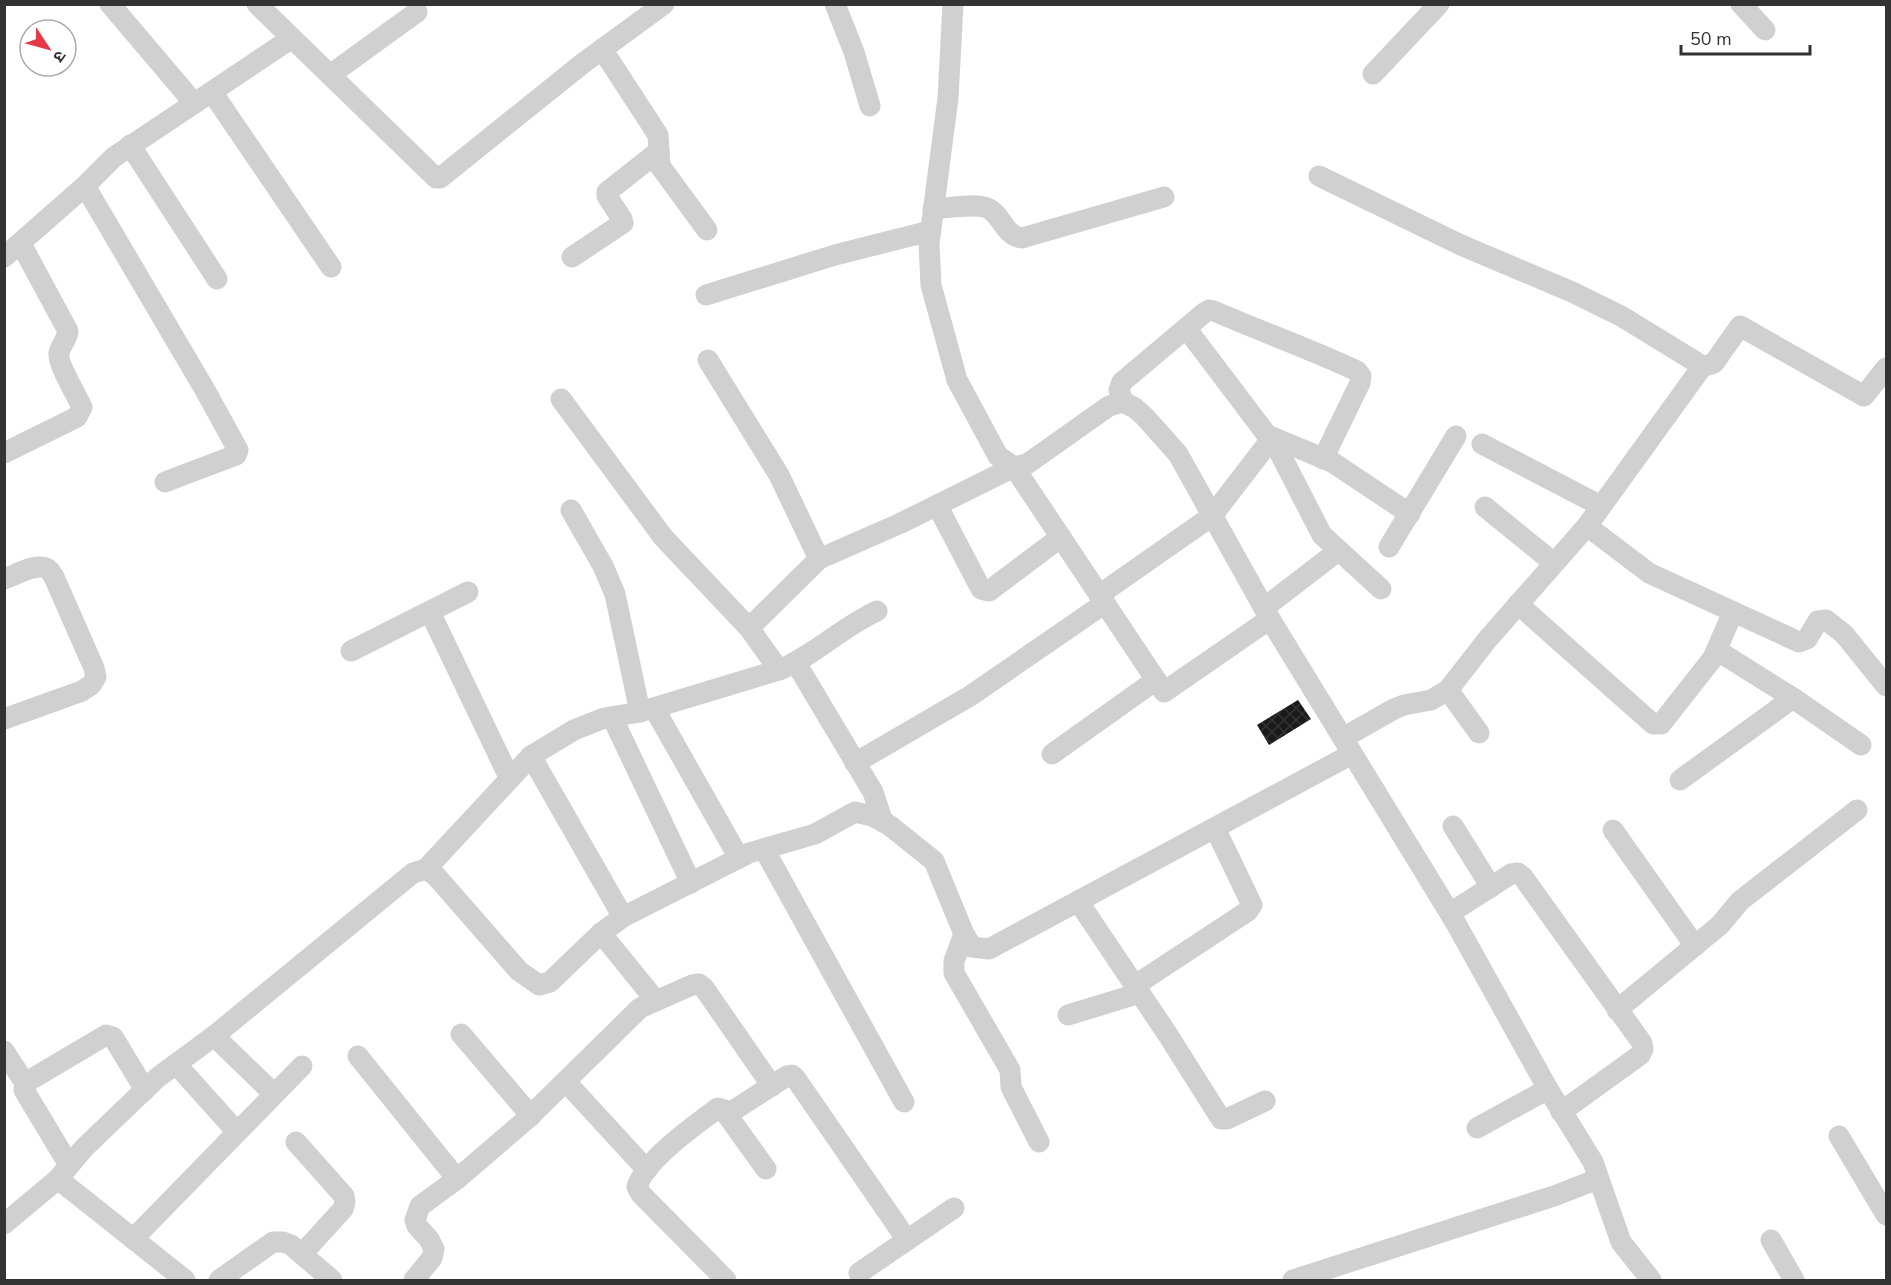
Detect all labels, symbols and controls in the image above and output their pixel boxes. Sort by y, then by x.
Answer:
north arrow [18,18,78,78]
scale bar [1681,18,1810,56]
text: 50 m [1690,27,1732,51]
text: उ [47,46,71,67]

